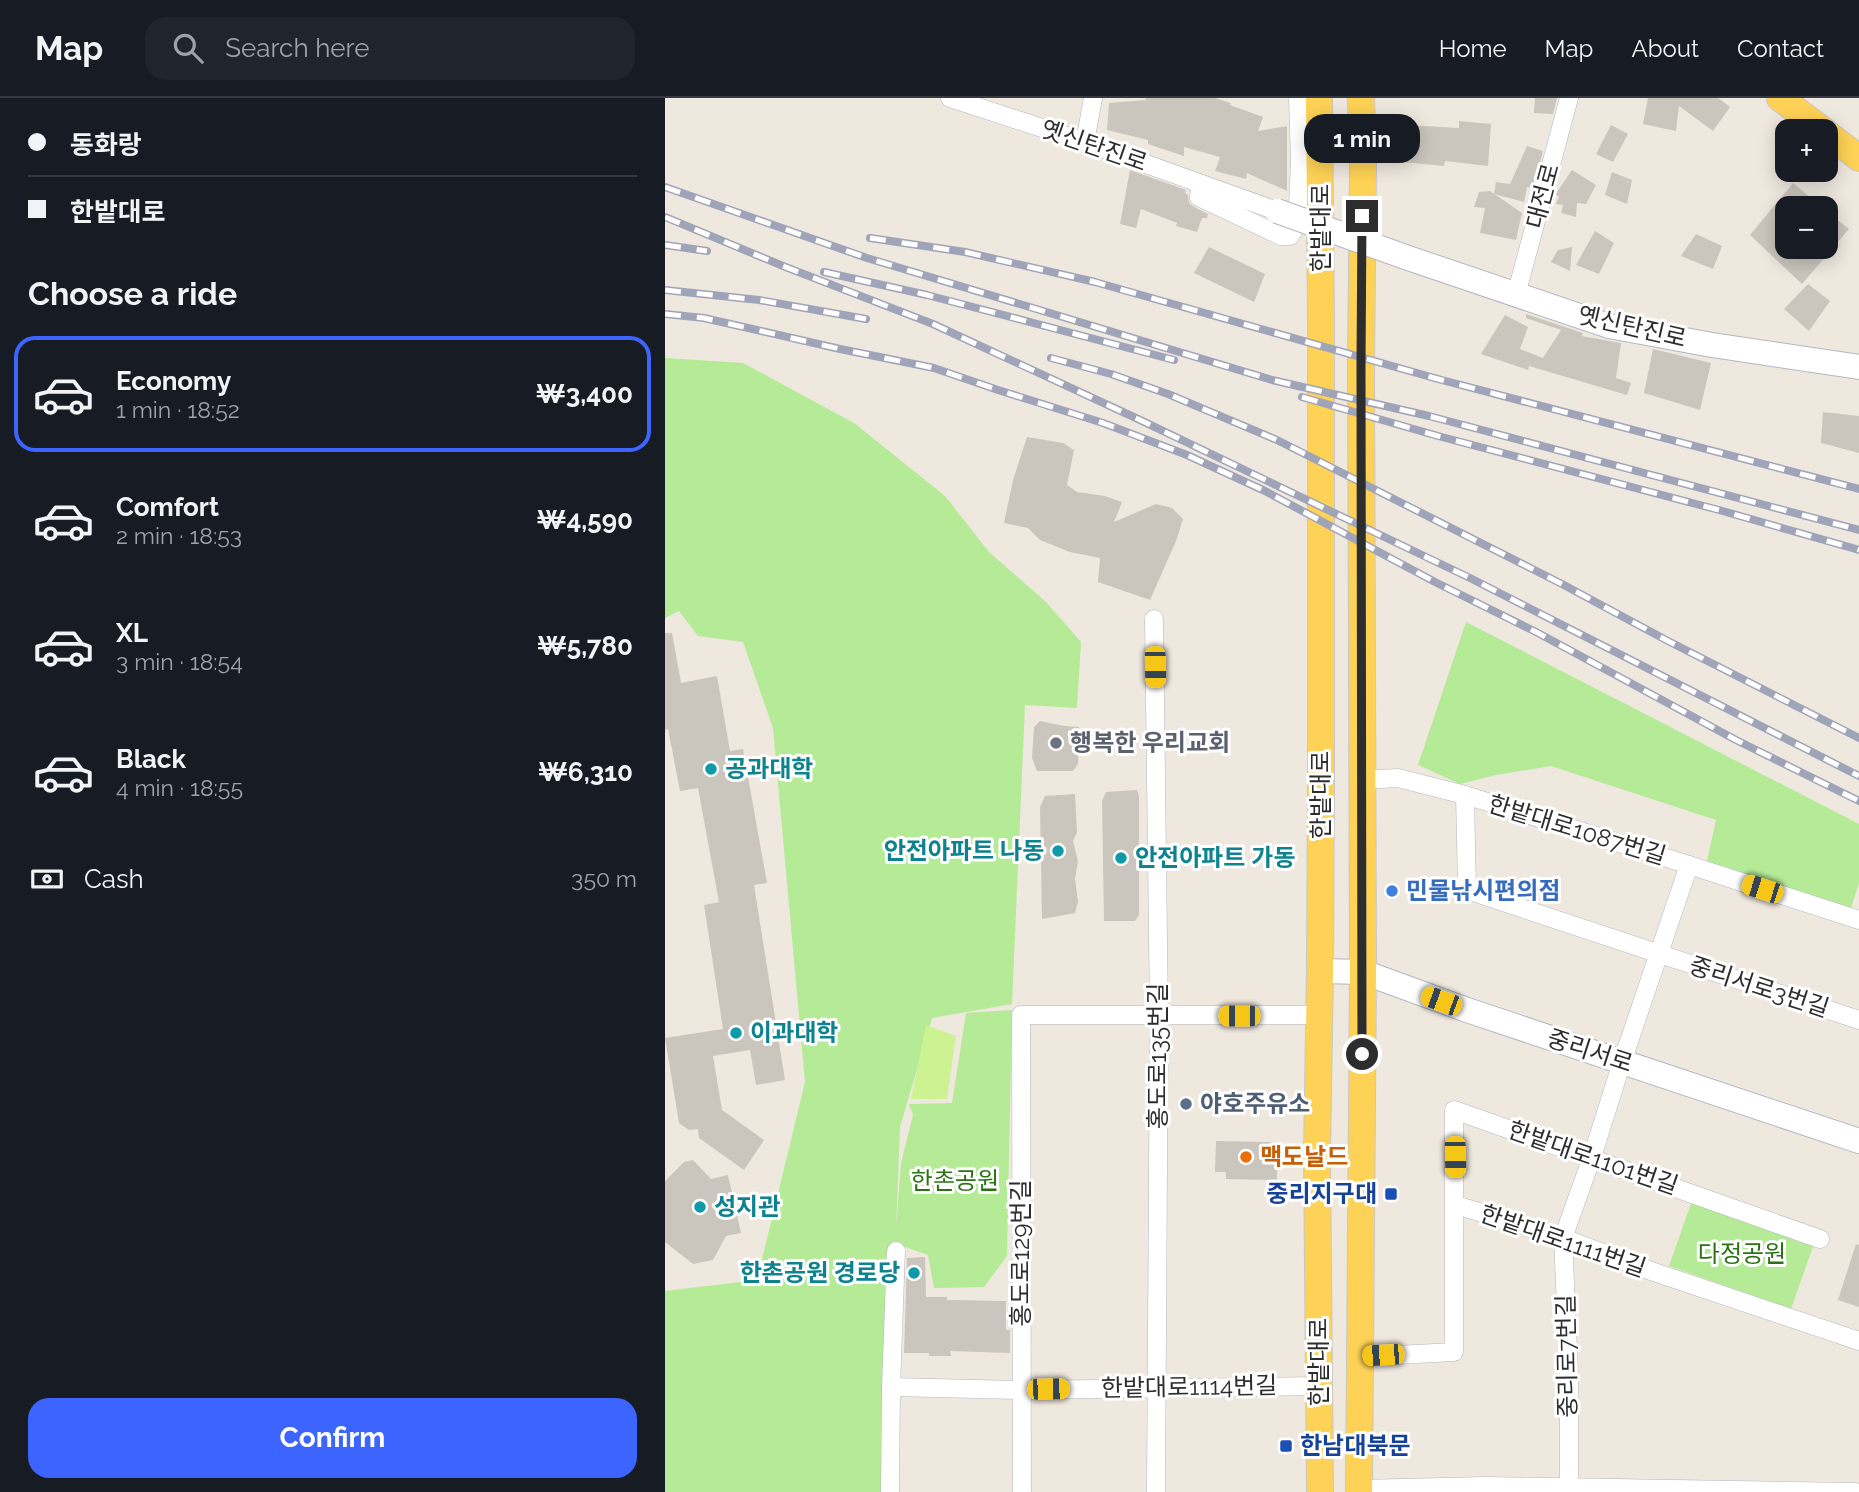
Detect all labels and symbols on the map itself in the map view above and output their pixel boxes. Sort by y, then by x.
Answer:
street label: 옛신탄진로 [1037,114,1151,177]
callout: 1 min [1304,115,1420,164]
street label: 대전로 [1520,160,1565,232]
street label: 한밭대로 [1306,184,1335,272]
route end [1346,200,1378,232]
street label: 옛신탄진로 [1575,300,1689,353]
car [1145,646,1166,688]
place label: 행복한 우리교회 [1070,728,1230,757]
marker: 행복한 우리교회 [1048,735,1064,751]
street label: 한밭대로 [1306,751,1335,839]
place label: 공과대학 [725,754,813,783]
marker: 공과대학 [703,761,719,777]
street label: 한밭대로1087번길 [1485,789,1670,870]
place label: 안전아파트 나동 [884,836,1044,865]
marker: 안전아파트 나동 [1050,843,1066,859]
place label: 안전아파트 가동 [1135,843,1295,872]
marker: 안전아파트 가동 [1113,850,1129,866]
car [1739,873,1786,905]
place label: 민물낚시편의점 [1406,876,1561,905]
marker: 민물낚시편의점 [1384,883,1400,899]
street label: 중리서로3번길 [1686,950,1833,1023]
street label: 홍도로135번길 [1143,983,1172,1129]
car [1418,984,1465,1018]
car [1219,1006,1261,1027]
place label: 이과대학 [750,1018,838,1047]
street label: 중리서로 [1544,1023,1637,1078]
marker: 이과대학 [728,1025,744,1041]
route start [1346,1038,1378,1070]
place label: 야호주유소 [1200,1089,1310,1118]
marker: 야호주유소 [1178,1096,1194,1112]
street label: 한밭대로1101번길 [1504,1115,1682,1200]
car [1445,1136,1466,1178]
place label: 맥도날드 [1260,1142,1348,1171]
marker: 맥도날드 [1238,1149,1254,1165]
park label: 한촌공원 [911,1166,999,1195]
street label: 홍도로129번길 [1006,1179,1035,1327]
place label: 중리지구대 [1267,1179,1377,1208]
marker: 중리지구대 [1383,1186,1399,1202]
place label: 성지관 [714,1192,780,1221]
marker: 성지관 [692,1199,708,1215]
street label: 한밭대로1111번길 [1476,1199,1650,1282]
park label: 다정공원 [1698,1239,1786,1268]
place label: 한촌공원 경로당 [740,1258,900,1287]
marker: 한촌공원 경로당 [906,1265,922,1281]
street label: 중리로7번길 [1551,1294,1582,1418]
street label: 한밭대로 [1304,1318,1333,1406]
car [1362,1343,1405,1367]
street label: 한밭대로1114번길 [1101,1370,1277,1403]
car [1027,1378,1070,1400]
place label: 한남대북문 [1300,1431,1410,1460]
marker: 한남대북문 [1278,1438,1294,1454]

